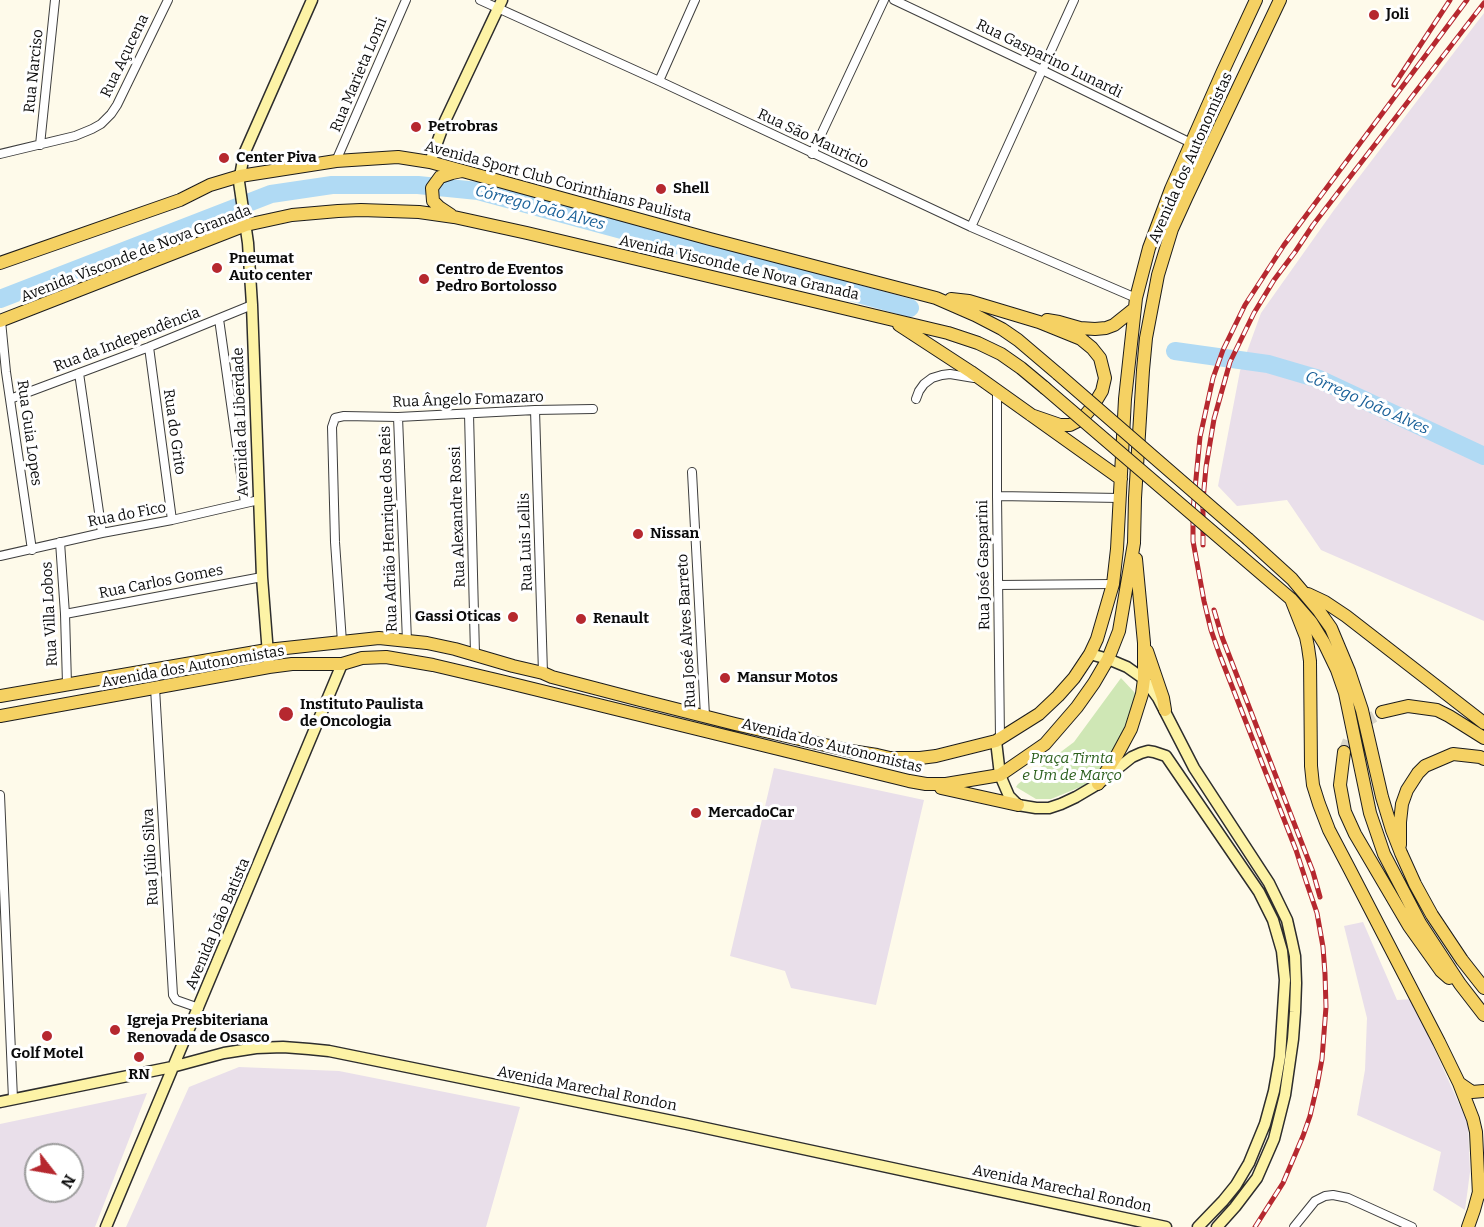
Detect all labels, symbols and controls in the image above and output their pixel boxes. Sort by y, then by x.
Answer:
place label: Joli [1386,6,1409,24]
marker: Joli [1367,8,1381,22]
street label: Rua Açucena [97,11,153,101]
street label: Rua Marieta Lomi [327,15,391,135]
street label: Rua Gasparino Lunardi [973,16,1125,102]
street label: Rua Narciso [21,28,47,114]
street label: Avenida dos Autonomistas [1145,70,1237,246]
street label: Rua São Mauricio [754,105,872,173]
place label: Petrobras [428,118,498,136]
marker: Petrobras [409,120,423,134]
street label: Avenida Sport Club Corinthians Paulista [422,138,694,226]
place label: Center Piva [236,149,317,167]
marker: Center Piva [217,151,231,165]
place label: Shell [673,180,709,198]
water label: Córrego João Alves [473,181,607,235]
marker: Shell [654,182,668,196]
street label: Avenida Visconde de Nova Granada [18,202,254,306]
street label: Avenida Visconde de Nova Granada [617,232,861,304]
place label: Pneumat Auto center [229,250,312,285]
marker: Pneumat Auto center [210,261,224,275]
place label: Centro de Eventos Pedro Bortolosso [436,261,563,296]
marker: Centro de Eventos Pedro Bortolosso [417,272,431,286]
street label: Rua da Independência [51,304,203,376]
street label: Avenida da Liberdade [229,347,253,497]
water label: Córrego João Alves [1302,367,1432,439]
street label: Rua Guia Lopes [13,379,45,487]
street label: Rua do Grito [159,388,189,476]
street label: Rua Ângelo Fomazaro [392,388,544,412]
street label: Rua Adrião Henrique dos Reis [376,426,402,632]
street label: Rua Alexandre Rossi [447,446,469,588]
street label: Rua Luis Lellis [515,492,537,592]
street label: Rua do Fico [86,499,168,531]
street label: Rua José Gasparini [974,500,994,630]
place label: Nissan [650,525,699,543]
marker: Nissan [631,527,645,541]
street label: Rua José Alves Barreto [674,553,700,709]
street label: Rua Villa Lobos [38,561,62,667]
street label: Rua Carlos Gomes [97,561,225,603]
place label: Gassi Oticas [415,608,501,626]
marker: Gassi Oticas [506,610,520,624]
place label: Renault [593,610,649,628]
marker: Renault [574,612,588,626]
street label: Avenida dos Autonomistas [100,642,286,692]
place label: Mansur Motos [737,669,838,687]
marker: Mansur Motos [718,671,732,685]
place label: Instituto Paulista de Oncologia [300,696,423,731]
marker: Instituto Paulista de Oncologia [277,705,295,723]
street label: Avenida dos Autonomistas [740,715,924,777]
park label: Praça Tirnta e Um de Março [1022,750,1122,785]
place label: MercadoCar [708,804,794,822]
marker: MercadoCar [689,806,703,820]
street label: Rua Júlio Silva [139,808,163,906]
street label: Avenida João Batista [182,856,254,992]
place label: Igreja Presbiteriana Renovada de Osasco [127,1012,270,1047]
marker: Igreja Presbiteriana Renovada de Osasco [108,1023,122,1037]
marker: Golf Motel [40,1029,54,1043]
place label: Golf Motel [11,1045,83,1063]
marker: RN [132,1050,146,1064]
street label: Avenida Marechal Rondon [496,1063,678,1115]
place label: RN [128,1066,150,1084]
north arrow [24,1143,84,1203]
street label: Avenida Marechal Rondon [971,1161,1153,1217]
text: N [57,1171,79,1192]

